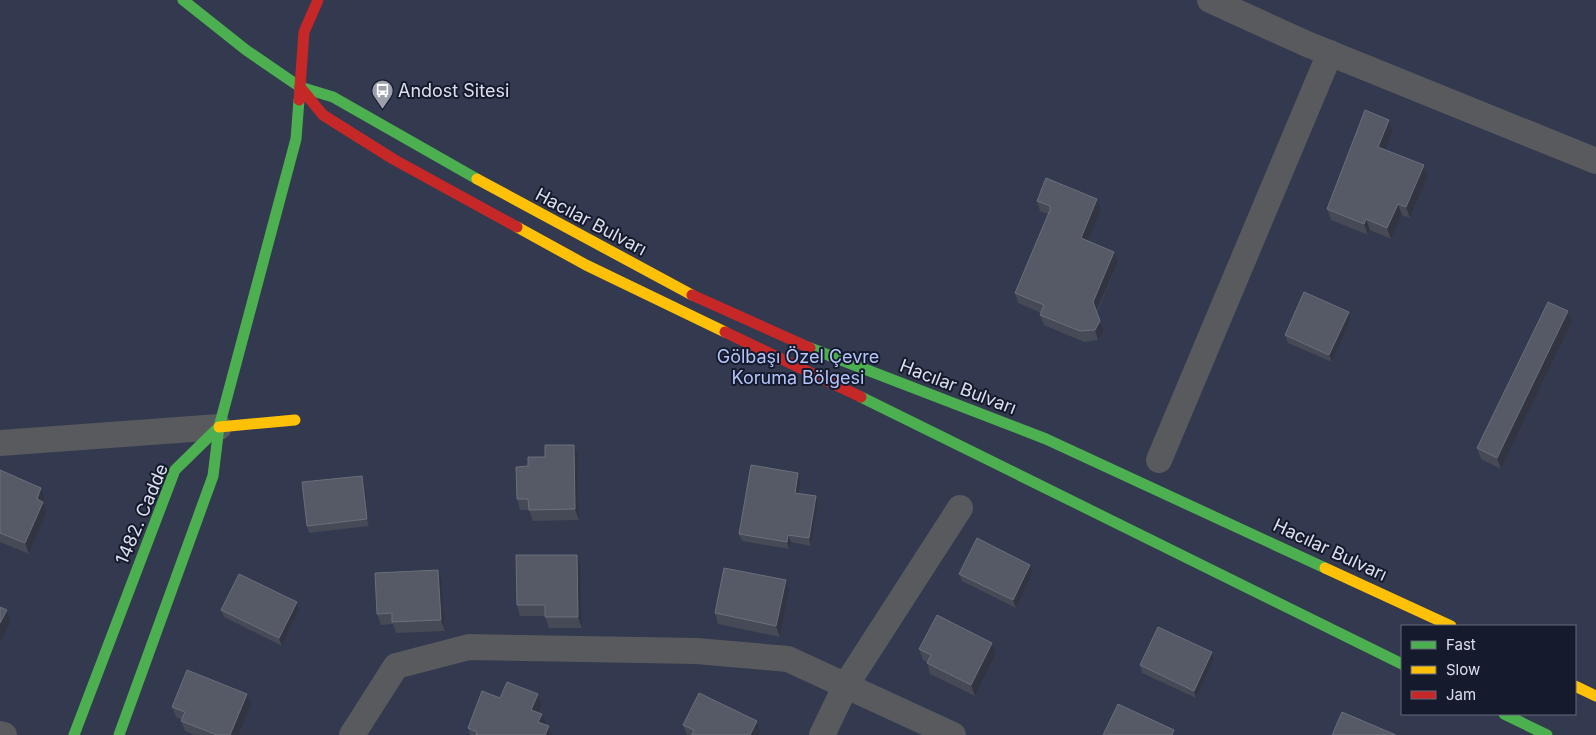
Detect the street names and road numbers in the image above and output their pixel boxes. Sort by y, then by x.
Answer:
street label: Hacılar Bulvarı [532,183,650,260]
street label: Hacılar Bulvarı [897,355,1019,418]
street label: 1482. Cadde [111,460,172,567]
street label: Hacılar Bulvarı [1270,514,1390,585]

